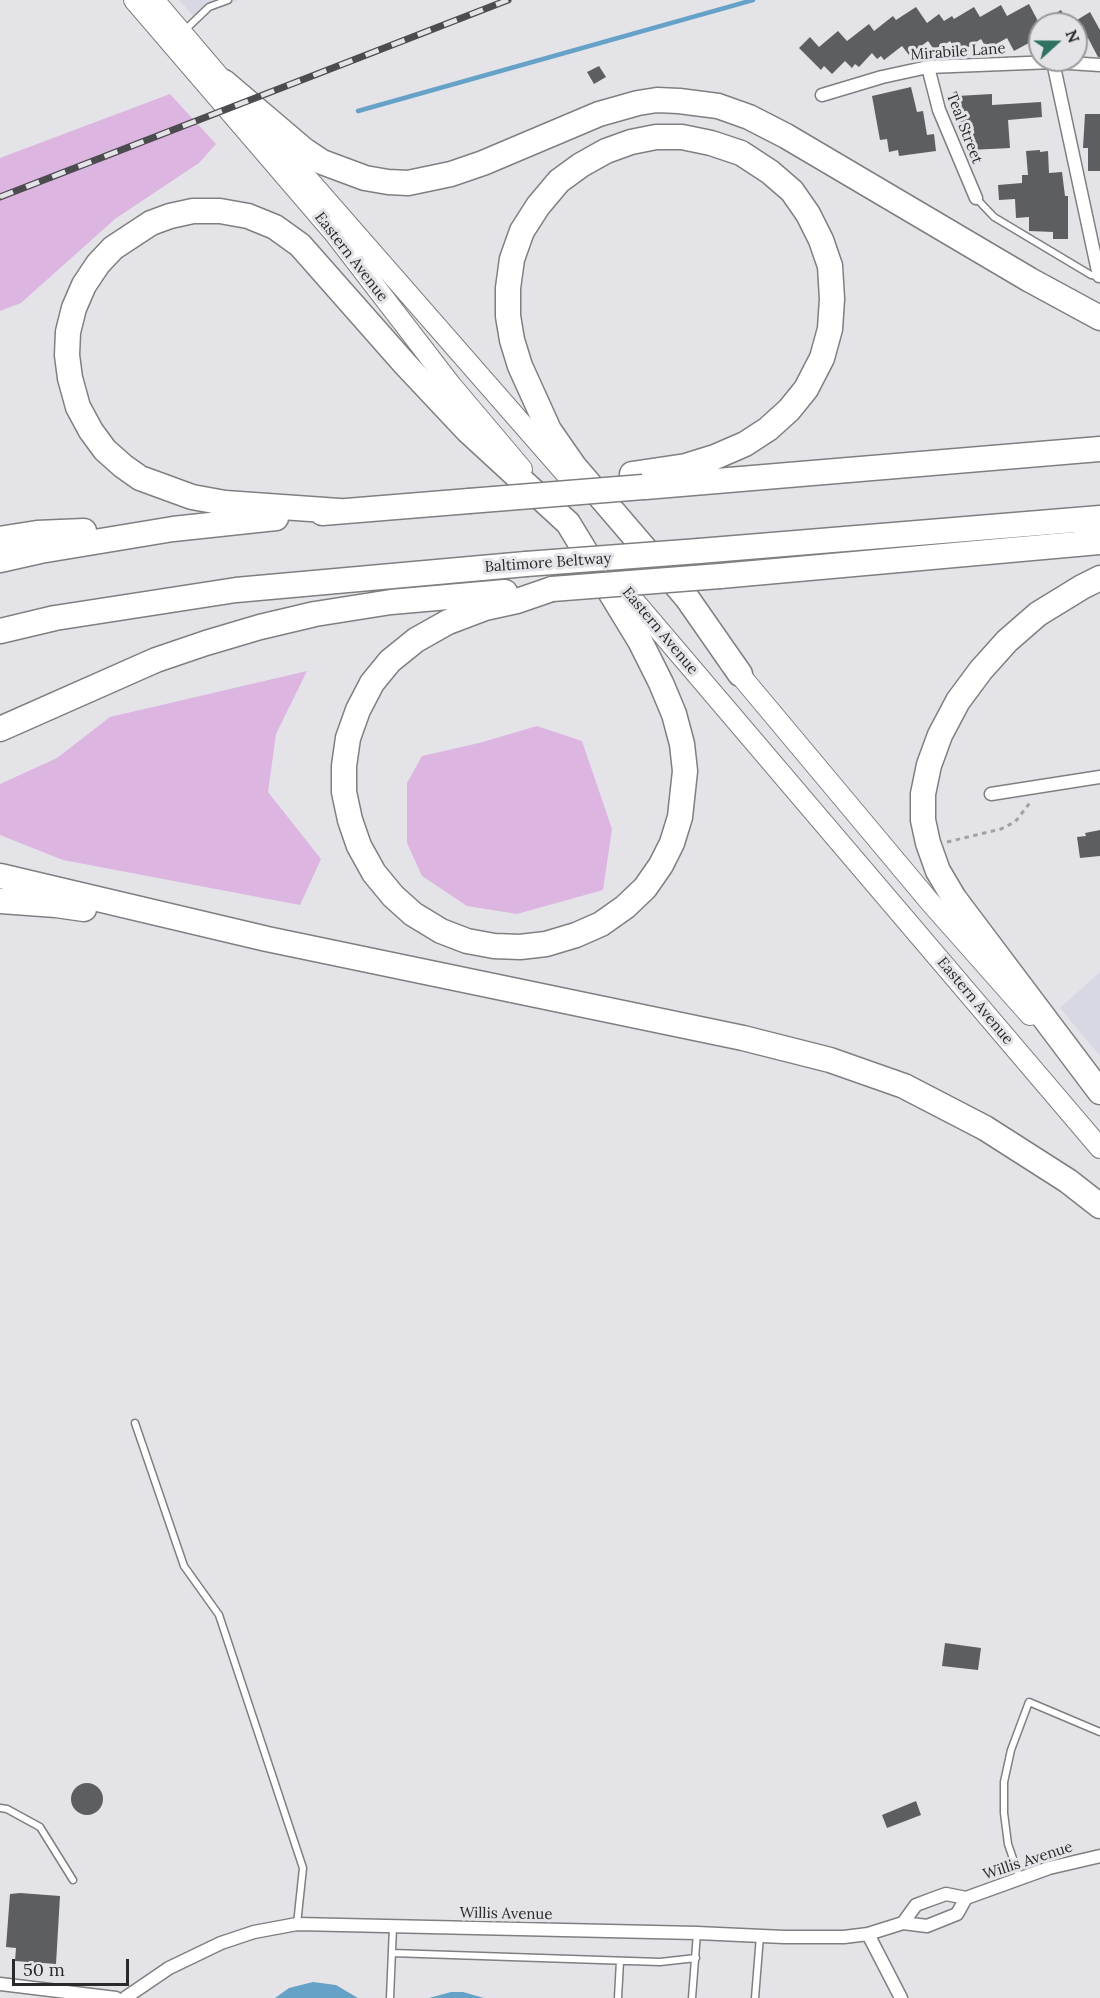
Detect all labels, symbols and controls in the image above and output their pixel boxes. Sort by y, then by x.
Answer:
north arrow [1028,12,1088,72]
text: N [1061,27,1084,46]
street label: Mirabile Lane [910,40,1006,64]
street label: Teal Street [942,90,986,166]
street label: Eastern Avenue [311,209,391,305]
street label: Baltimore Beltway [484,550,612,576]
street label: Eastern Avenue [618,584,702,678]
street label: Eastern Avenue [933,954,1017,1048]
street label: Willis Avenue [981,1838,1075,1884]
street label: Willis Avenue [459,1904,553,1924]
scale bar [15,1947,132,1985]
text: 50 m [23,1958,65,1981]

